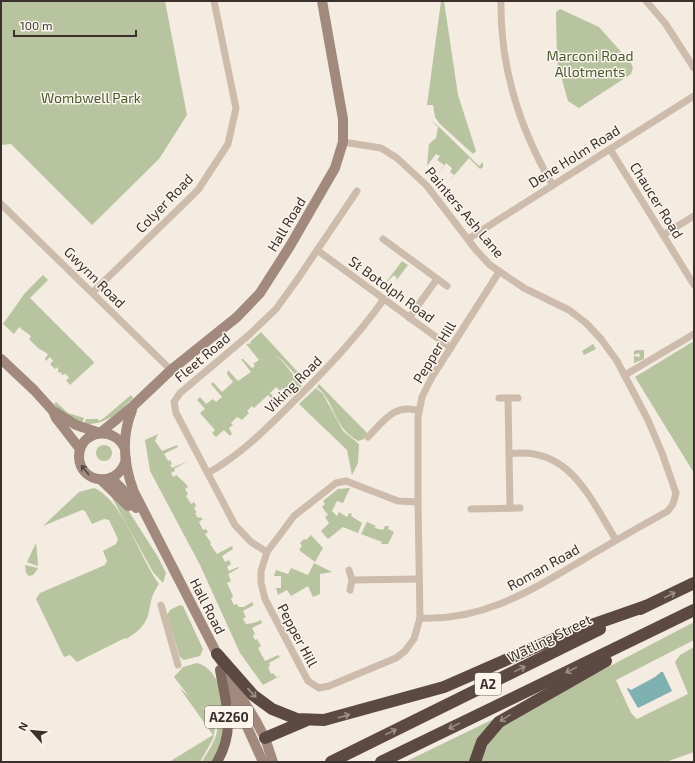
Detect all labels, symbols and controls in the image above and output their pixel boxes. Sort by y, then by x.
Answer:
scale bar [14,12,136,38]
text: 100 m [20,18,52,32]
park label: Marconi Road Allotments [546,47,634,80]
park label: Wombwell Park [41,89,141,106]
street label: Dene Holm Road [525,121,623,191]
street label: Chaucer Road [627,159,687,241]
street label: Painters Ash Lane [422,163,508,261]
street label: Colyer Road [132,170,196,236]
street label: Hall Road [263,194,309,254]
street label: Gwynn Road [61,243,129,311]
street label: St Botolph Road [346,252,438,326]
street label: Pepper Hill [409,317,459,386]
street label: Fleet Road [171,329,233,385]
street label: Viking Road [261,352,325,416]
one-way arrow [81,465,90,475]
street label: Roman Road [504,540,582,594]
street label: Hall Road [187,575,229,637]
one-way arrow [664,590,676,598]
street label: Pepper Hill [274,601,322,670]
street label: Watling Street [504,610,594,666]
one-way arrow [514,664,526,672]
one-way arrow [565,667,577,674]
road number: A2 [475,673,501,695]
one-way arrow [248,688,257,698]
road number: A2260 [205,706,253,728]
north arrow [12,711,52,751]
one-way arrow [337,712,350,719]
one-way arrow [499,715,511,723]
text: N [15,720,30,733]
one-way arrow [448,723,460,730]
one-way arrow [385,728,397,735]

